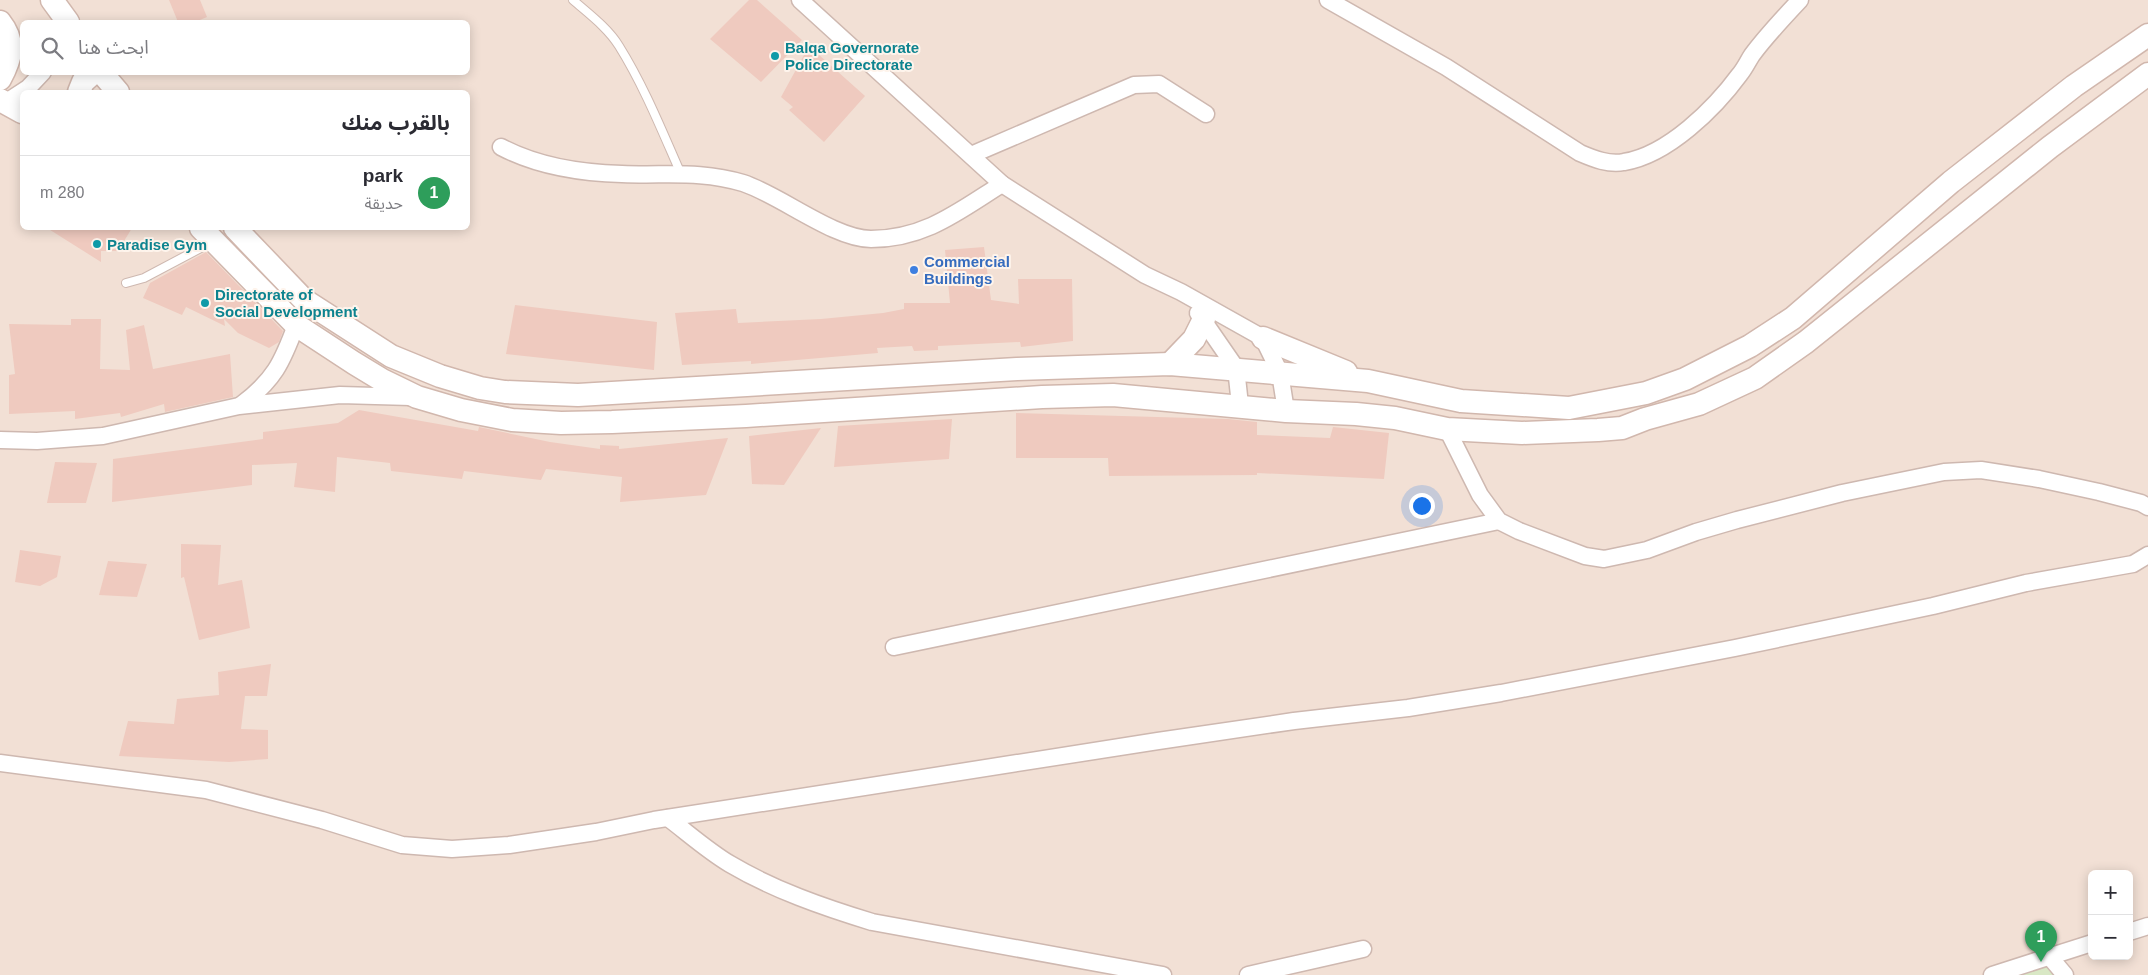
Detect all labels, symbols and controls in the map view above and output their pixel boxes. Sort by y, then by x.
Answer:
search box [20,20,470,75]
icon: search [38,34,66,62]
text: ابحث هنا [78,37,149,58]
place label: Balqa Governorate Police Directorate [785,39,919,73]
marker: Balqa Governorate Police Directorate [769,50,781,62]
text: بالقرب منك [342,111,450,134]
text: park [363,165,403,186]
text: 280 m [40,184,84,201]
text: 1 [430,184,438,201]
text: حديقة [365,195,403,212]
place label: Paradise Gym [107,236,207,253]
marker: Paradise Gym [91,238,103,250]
place label: Commercial Buildings [924,253,1010,287]
marker: Commercial Buildings [908,264,920,276]
place label: Directorate of Social Development [215,286,358,320]
marker: Directorate of Social Development [199,297,211,309]
your location [1409,493,1435,519]
map controls [2088,870,2133,960]
button: + [2088,870,2133,915]
button: − [2088,915,2133,960]
pin: 1 [2025,921,2057,962]

